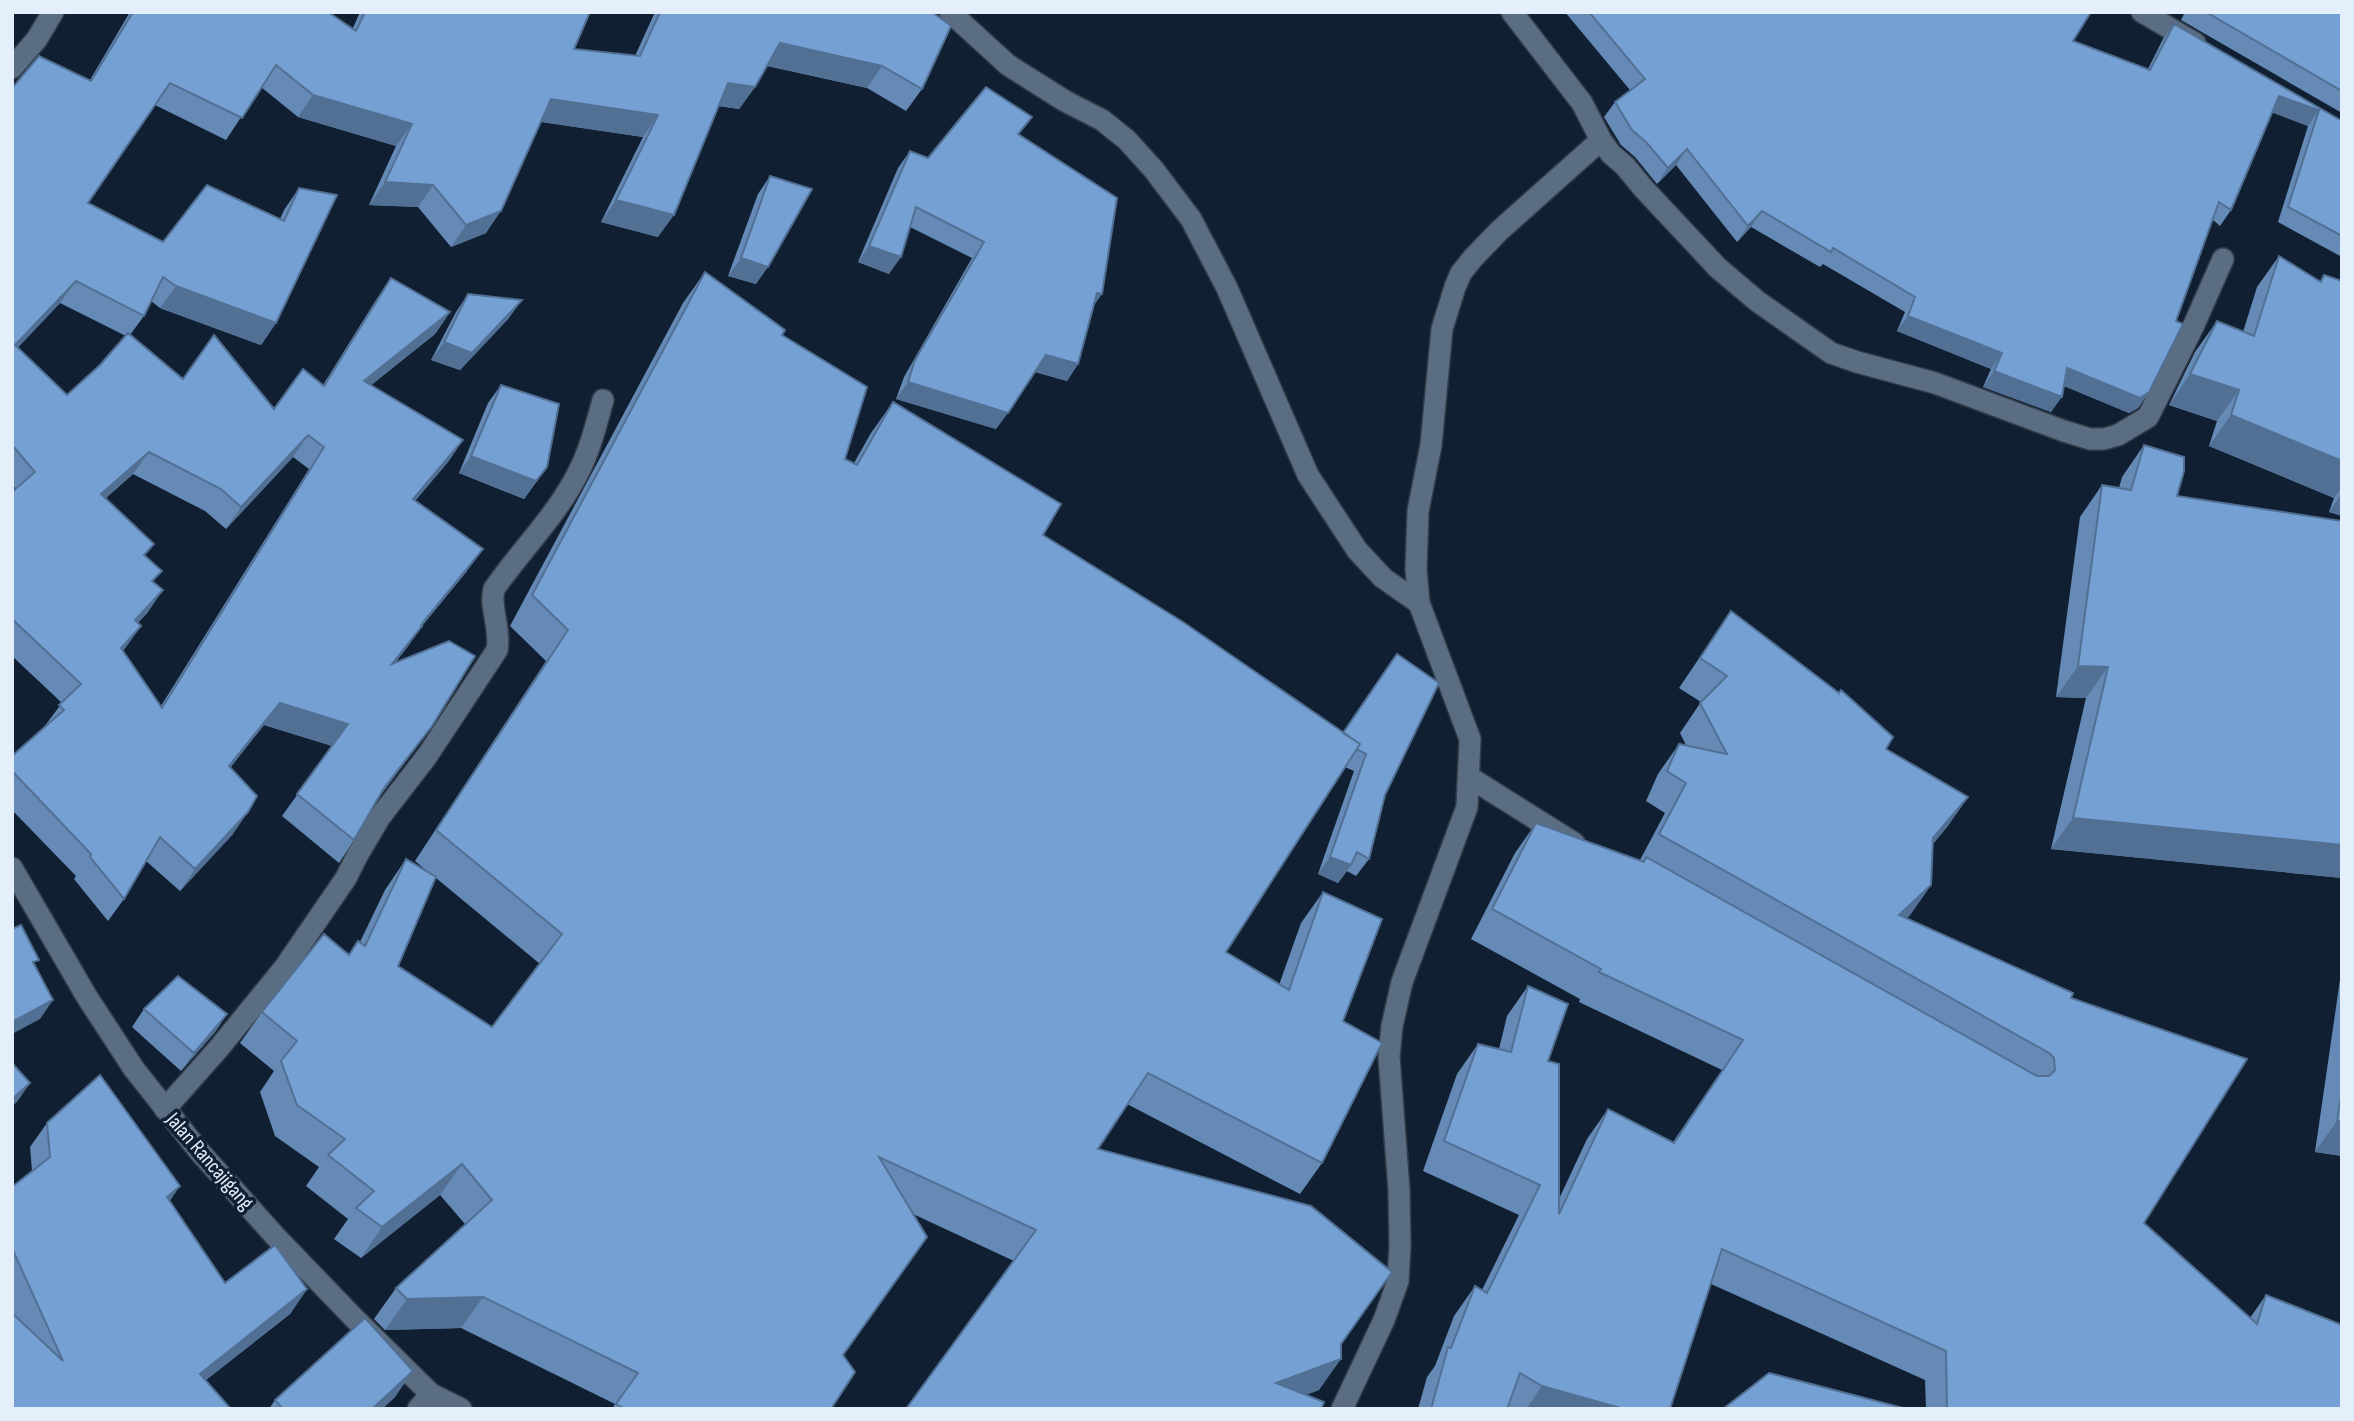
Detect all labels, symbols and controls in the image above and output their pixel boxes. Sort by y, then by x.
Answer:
street label: Jalan Rancajigang [160,1107,259,1215]

